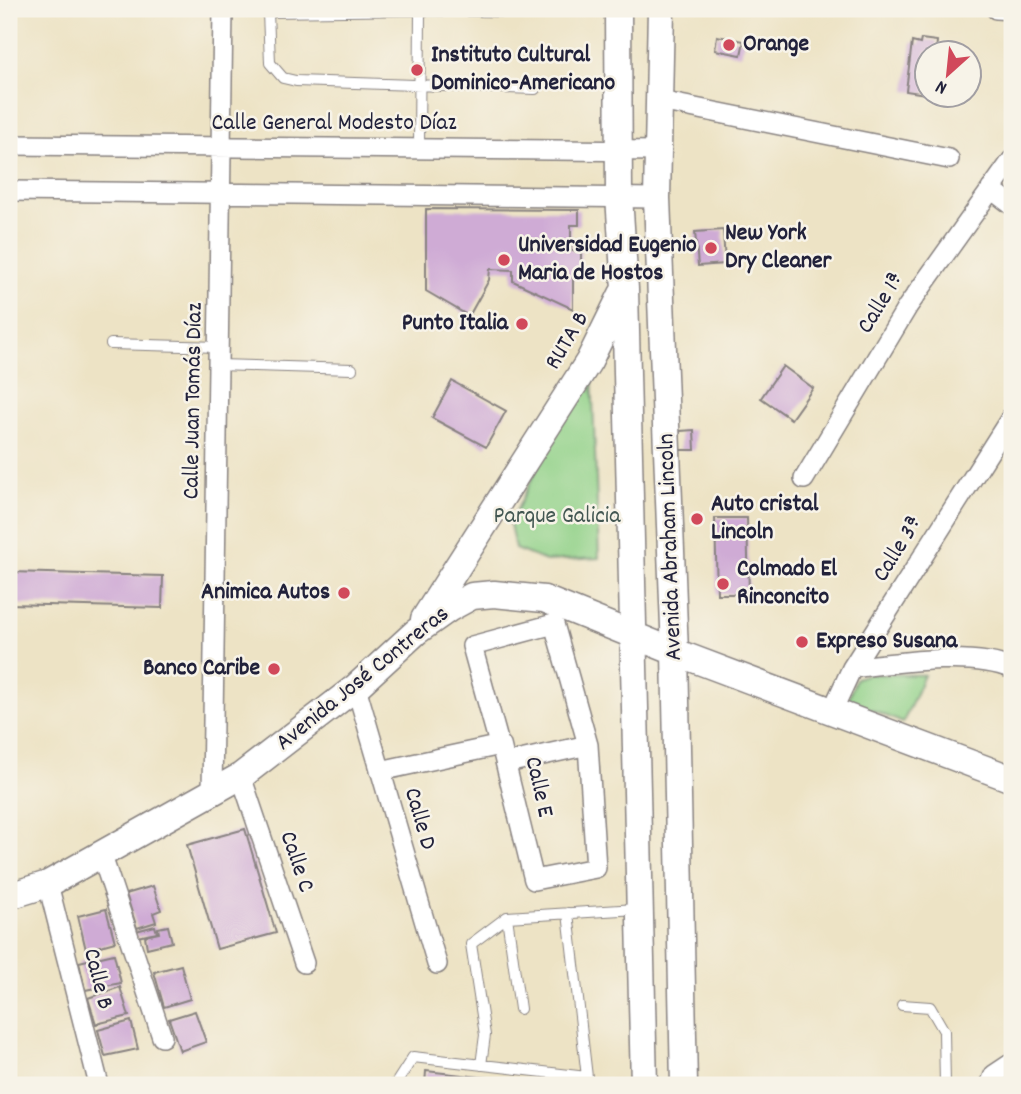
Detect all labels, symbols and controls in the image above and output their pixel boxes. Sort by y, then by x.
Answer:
place label: Orange [743,28,810,62]
marker: Orange [721,37,737,53]
north arrow [912,38,982,108]
place label: Instituto Cultural Dominico-Americano [431,39,615,101]
marker: Instituto Cultural Dominico-Americano [409,62,425,78]
text: N [932,72,952,100]
street label: Calle General Modesto Díaz [211,107,457,141]
place label: New York Dry Cleaner [725,217,833,279]
place label: Universidad Eugenio Maria de Hostos [518,229,697,291]
marker: New York Dry Cleaner [703,240,719,256]
marker: Universidad Eugenio Maria de Hostos [496,252,512,268]
street label: Calle 1ª [850,265,914,341]
street label: Calle Juan Tomás Díaz [175,302,213,500]
street label: RUTA B [537,305,599,377]
place label: Punto Italia [402,307,509,341]
marker: Punto Italia [514,316,530,332]
street label: Avenida Abraham Lincoln [650,433,692,661]
place label: Auto cristal Lincoln [711,488,819,550]
park label: Parque Galicia [494,500,621,534]
street label: Calle 3ª [865,509,933,589]
marker: Auto cristal Lincoln [689,511,705,527]
place label: Colmado El Rinconcito [737,553,837,615]
place label: Animica Autos [201,576,330,610]
marker: Colmado El Rinconcito [715,576,731,592]
marker: Animica Autos [336,585,352,601]
street label: Avenida José Contreras [269,598,457,760]
place label: Expreso Susana [816,625,958,659]
marker: Expreso Susana [794,634,810,650]
place label: Banco Caribe [143,652,260,686]
marker: Banco Caribe [266,661,282,677]
street label: Calle E [515,753,562,821]
street label: Calle D [394,784,444,854]
street label: Calle C [270,827,322,897]
street label: Calle B [73,945,121,1013]

